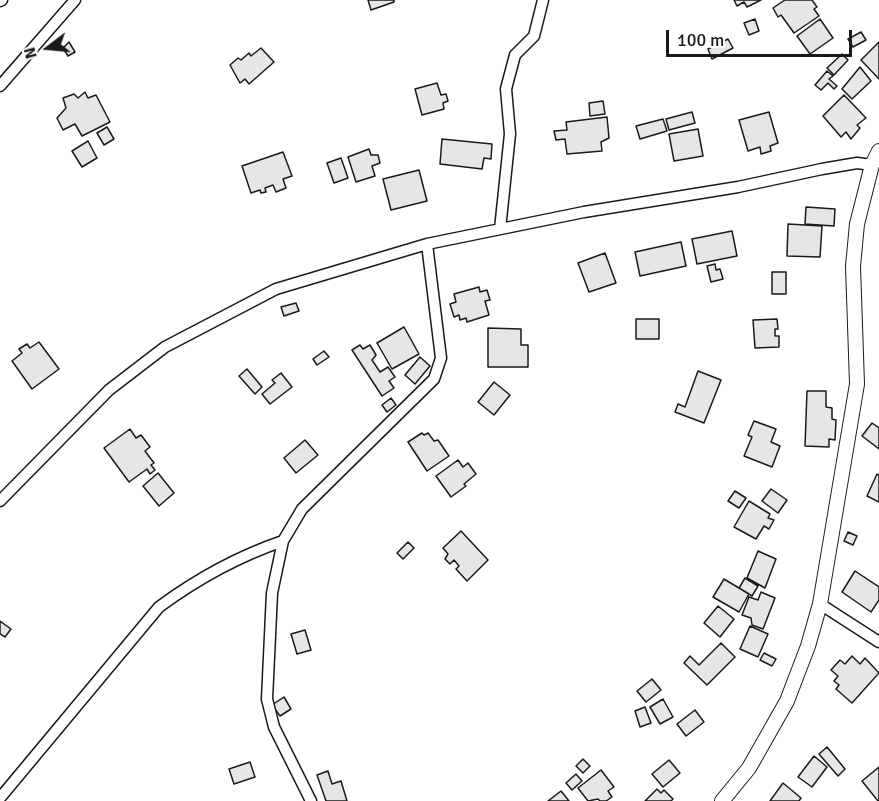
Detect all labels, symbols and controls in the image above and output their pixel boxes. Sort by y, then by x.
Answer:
north arrow [18,18,78,78]
scale bar [669,18,855,56]
text: 100 m [677,29,724,51]
text: N [20,45,42,61]

